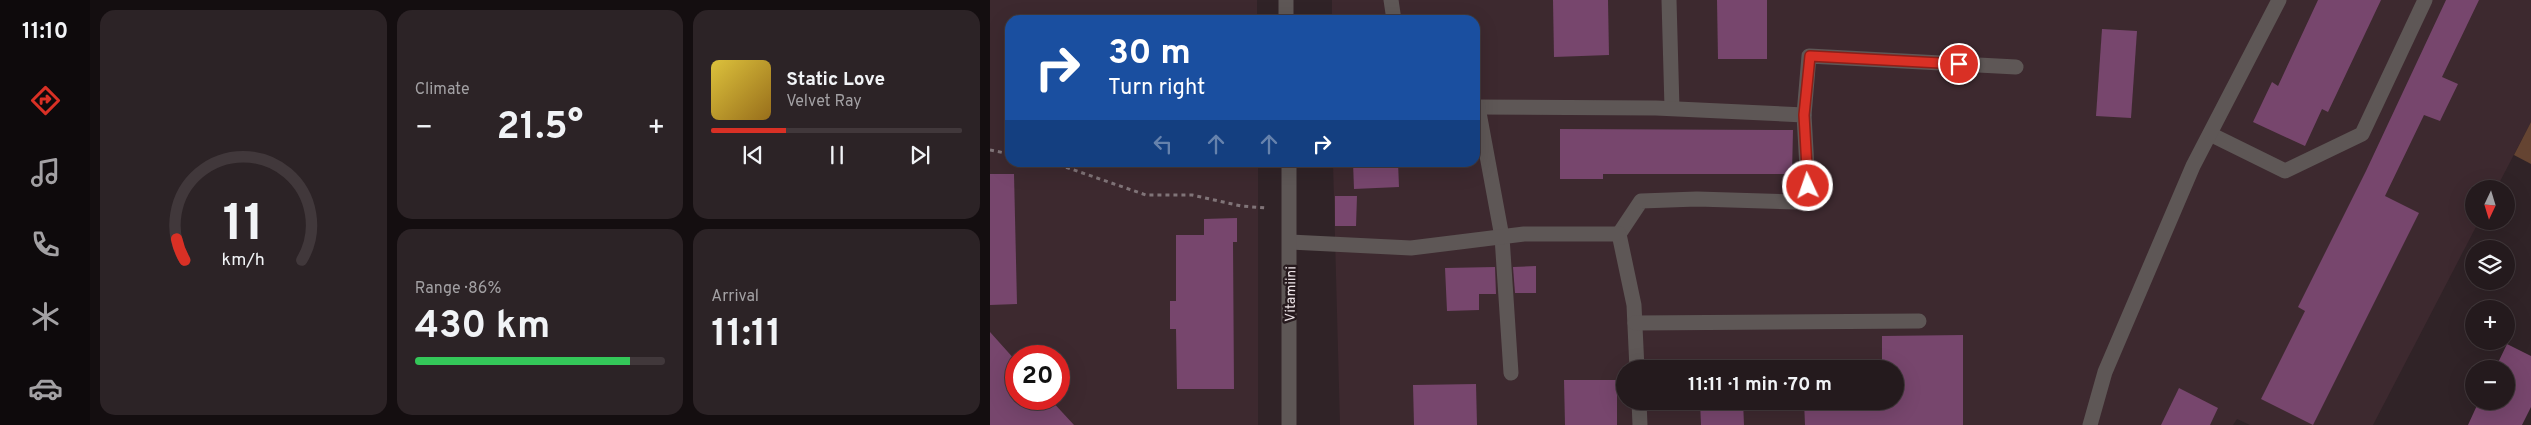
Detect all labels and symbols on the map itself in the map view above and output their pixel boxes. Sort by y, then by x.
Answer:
pin [1938,43,1980,85]
position arrow [1781,159,1833,211]
north arrow [2465,180,2515,230]
street label: Vitamiini [1283,266,1300,322]
speed limit sign: 20 [1005,345,1070,410]

